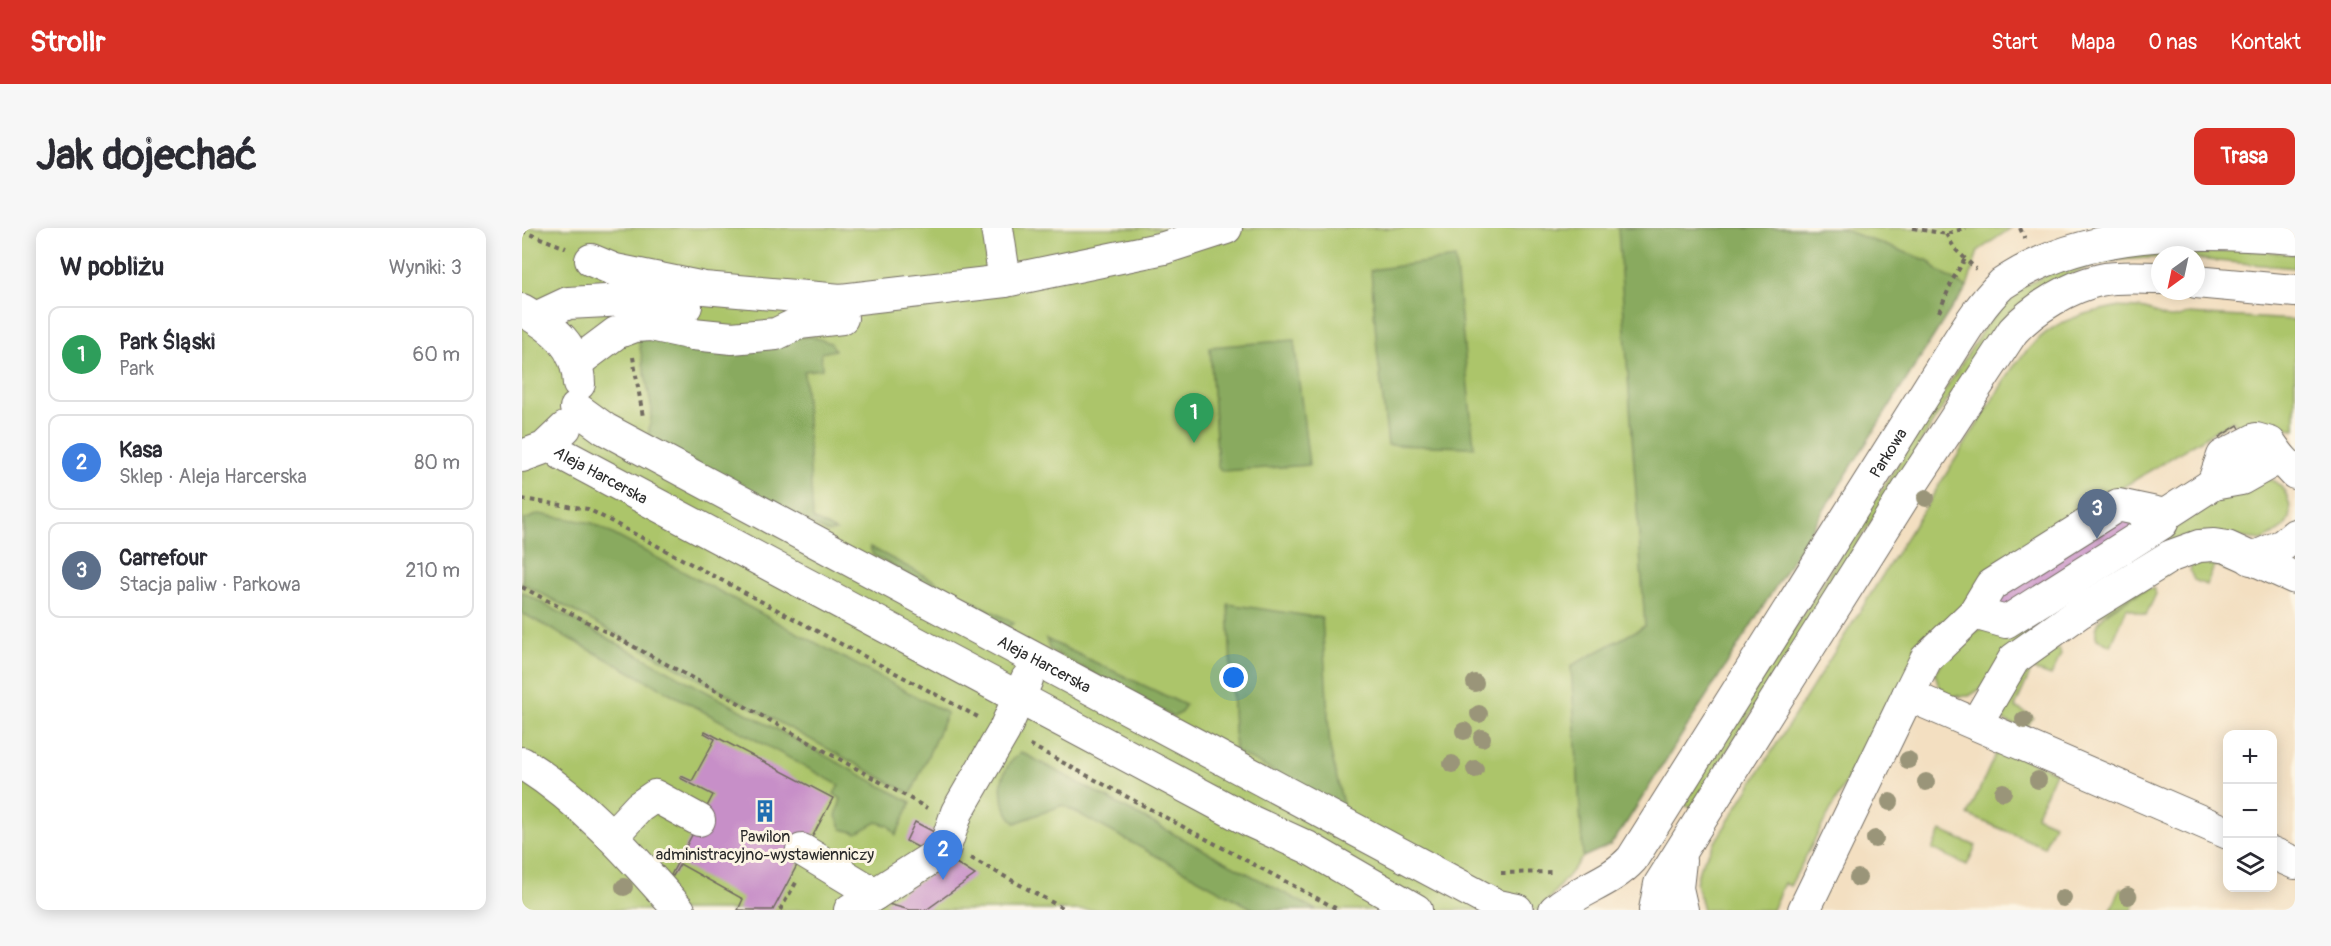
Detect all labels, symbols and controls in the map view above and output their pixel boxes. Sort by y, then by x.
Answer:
text: Strollr [30,25,105,60]
text: Start [1991,29,2038,56]
text: Mapa [2071,29,2115,56]
text: O nas [2148,29,2197,56]
text: Kontakt [2230,29,2301,56]
button: Trasa [2194,128,2295,185]
text: Jak dojechać [36,130,257,182]
north arrow [2151,246,2205,300]
text: W pobliżu [60,251,164,283]
text: Wyniki: 3 [389,255,462,280]
text: Park Śląski [119,328,215,356]
text: 1 [78,342,85,367]
text: 60 m [413,342,460,367]
text: Park [119,356,154,381]
pin: 1 [1174,394,1214,443]
street label: Parkowa [1866,425,1912,482]
text: Kasa [119,436,163,464]
street label: Aleja Harcerska [549,443,651,509]
text: 2 [76,450,87,475]
text: 80 m [414,450,460,475]
text: Sklep · Aleja Harcerska [119,464,307,489]
pin: 3 [2078,490,2116,539]
text: Carrefour [119,544,207,572]
text: 3 [76,558,87,583]
text: 210 m [405,558,460,583]
text: Stacja paliw · Parkowa [119,572,300,597]
street label: Aleja Harcerska [994,632,1094,698]
your location [1219,663,1248,692]
map controls [2223,730,2277,892]
button: + [2223,730,2277,784]
button: − [2223,784,2277,838]
building icon: Pawilon administracyjno-wystawienniczy [752,798,778,824]
place label: Pawilon administracyjno-wystawienniczy [656,827,874,865]
pin: 2 [924,830,962,880]
button: layers [2223,838,2277,892]

